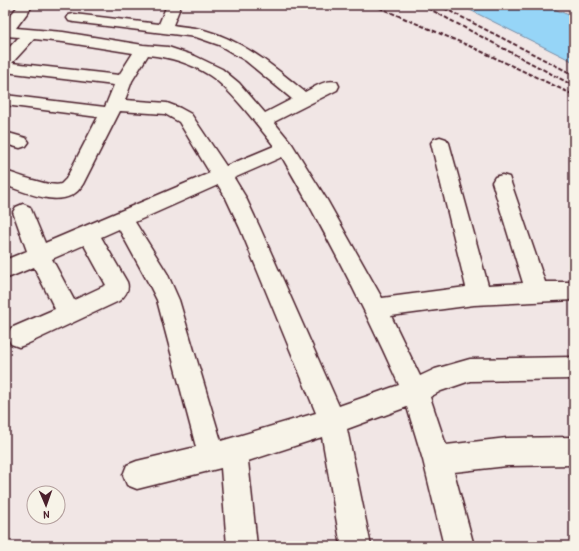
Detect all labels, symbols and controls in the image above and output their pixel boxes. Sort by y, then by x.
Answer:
north arrow [26,485,66,525]
text: N [43,508,50,522]

